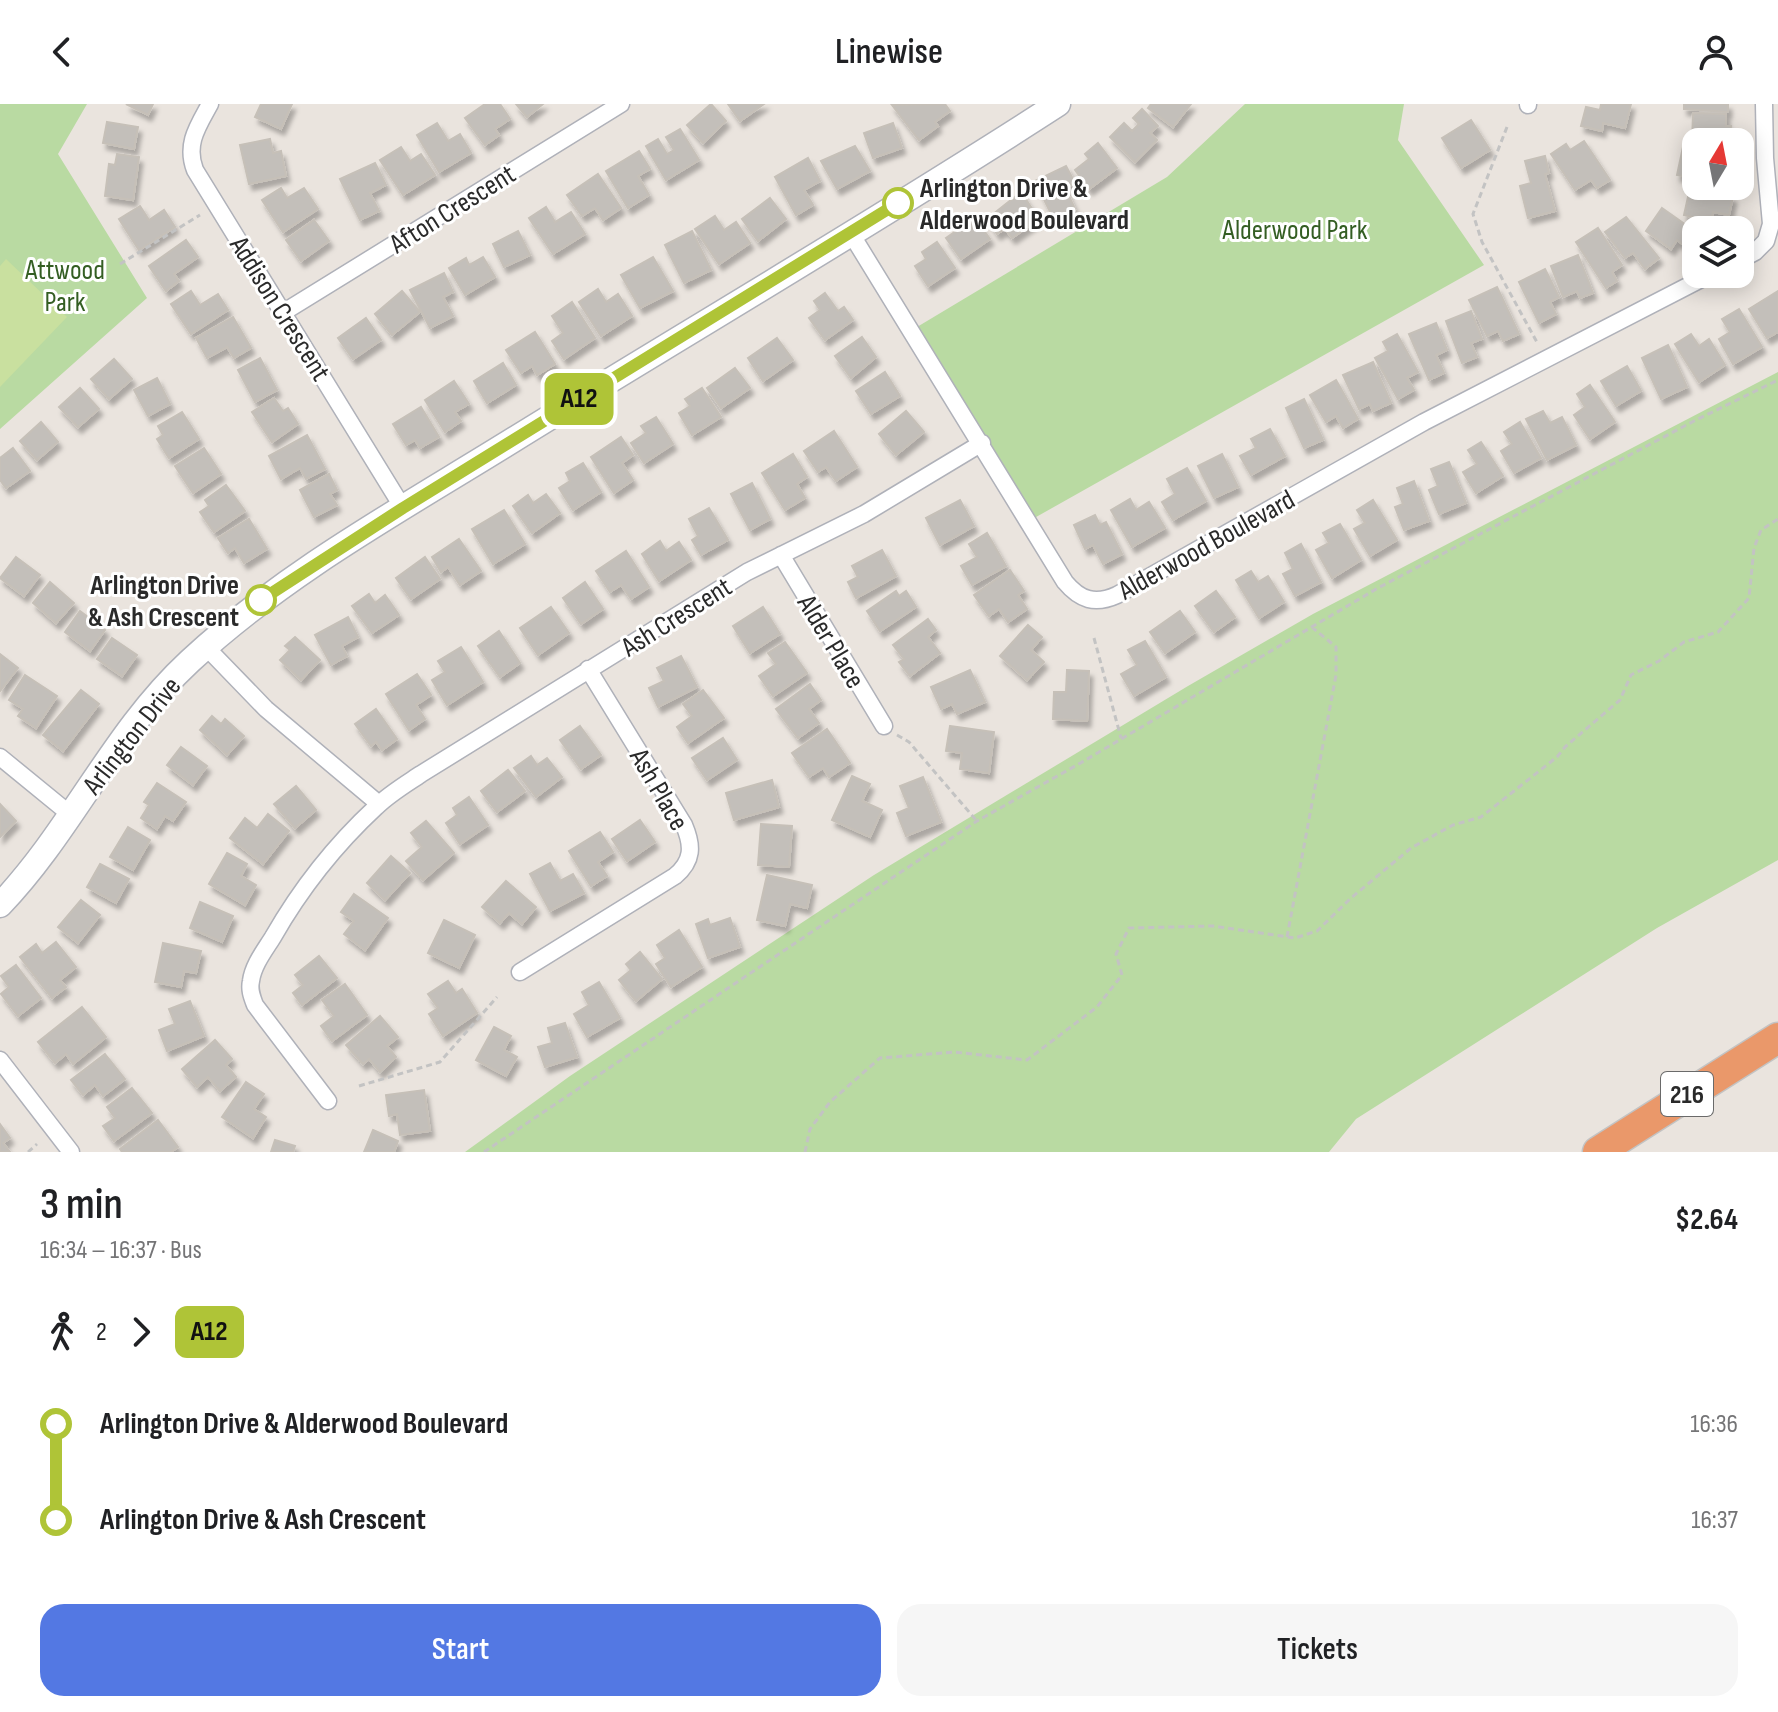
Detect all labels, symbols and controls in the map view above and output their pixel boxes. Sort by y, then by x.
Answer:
icon: back [40,30,84,74]
icon: person [1694,30,1738,74]
text: Linewise [835,31,943,74]
north arrow [1682,128,1754,200]
map controls [1682,128,1754,288]
street label: Afton Crescent [383,158,522,261]
place label: Arlington Drive & Alderwood Boulevard [919,172,1129,237]
marker: Arlington Drive & Alderwood Boulevard [883,188,913,218]
park label: Alderwood Park [1222,214,1368,247]
button: layers [1682,216,1754,288]
street label: Addison Crescent [222,230,337,387]
park label: Attwood Park [24,254,105,319]
line badge: A12 [533,373,625,425]
text: A12 [561,382,597,415]
street label: Alderwood Boulevard [1112,483,1301,608]
place label: Arlington Drive & Ash Crescent [88,569,239,634]
street label: Ash Crescent [615,570,738,665]
marker: Arlington Drive & Ash Crescent [246,585,276,615]
street label: Alder Place [789,588,871,694]
street label: Arlington Drive [76,671,188,802]
street label: Ash Place [622,742,695,836]
road number: 216 [1661,1072,1713,1116]
text: 3 min [40,1178,123,1231]
text: $2.64 [1675,1202,1738,1238]
text: 16:34 – 16:37 · Bus [40,1235,202,1266]
icon: walk [40,1310,84,1354]
icon: forward [119,1310,163,1354]
text: A12 [191,1315,228,1348]
text: 2 [96,1317,107,1348]
text: Arlington Drive & Alderwood Boulevard [100,1406,508,1442]
text: 16:36 [1690,1409,1738,1440]
text: Arlington Drive & Ash Crescent [100,1502,426,1538]
text: 16:37 [1691,1505,1738,1536]
button: Start [40,1604,881,1696]
button: Tickets [897,1604,1738,1696]

